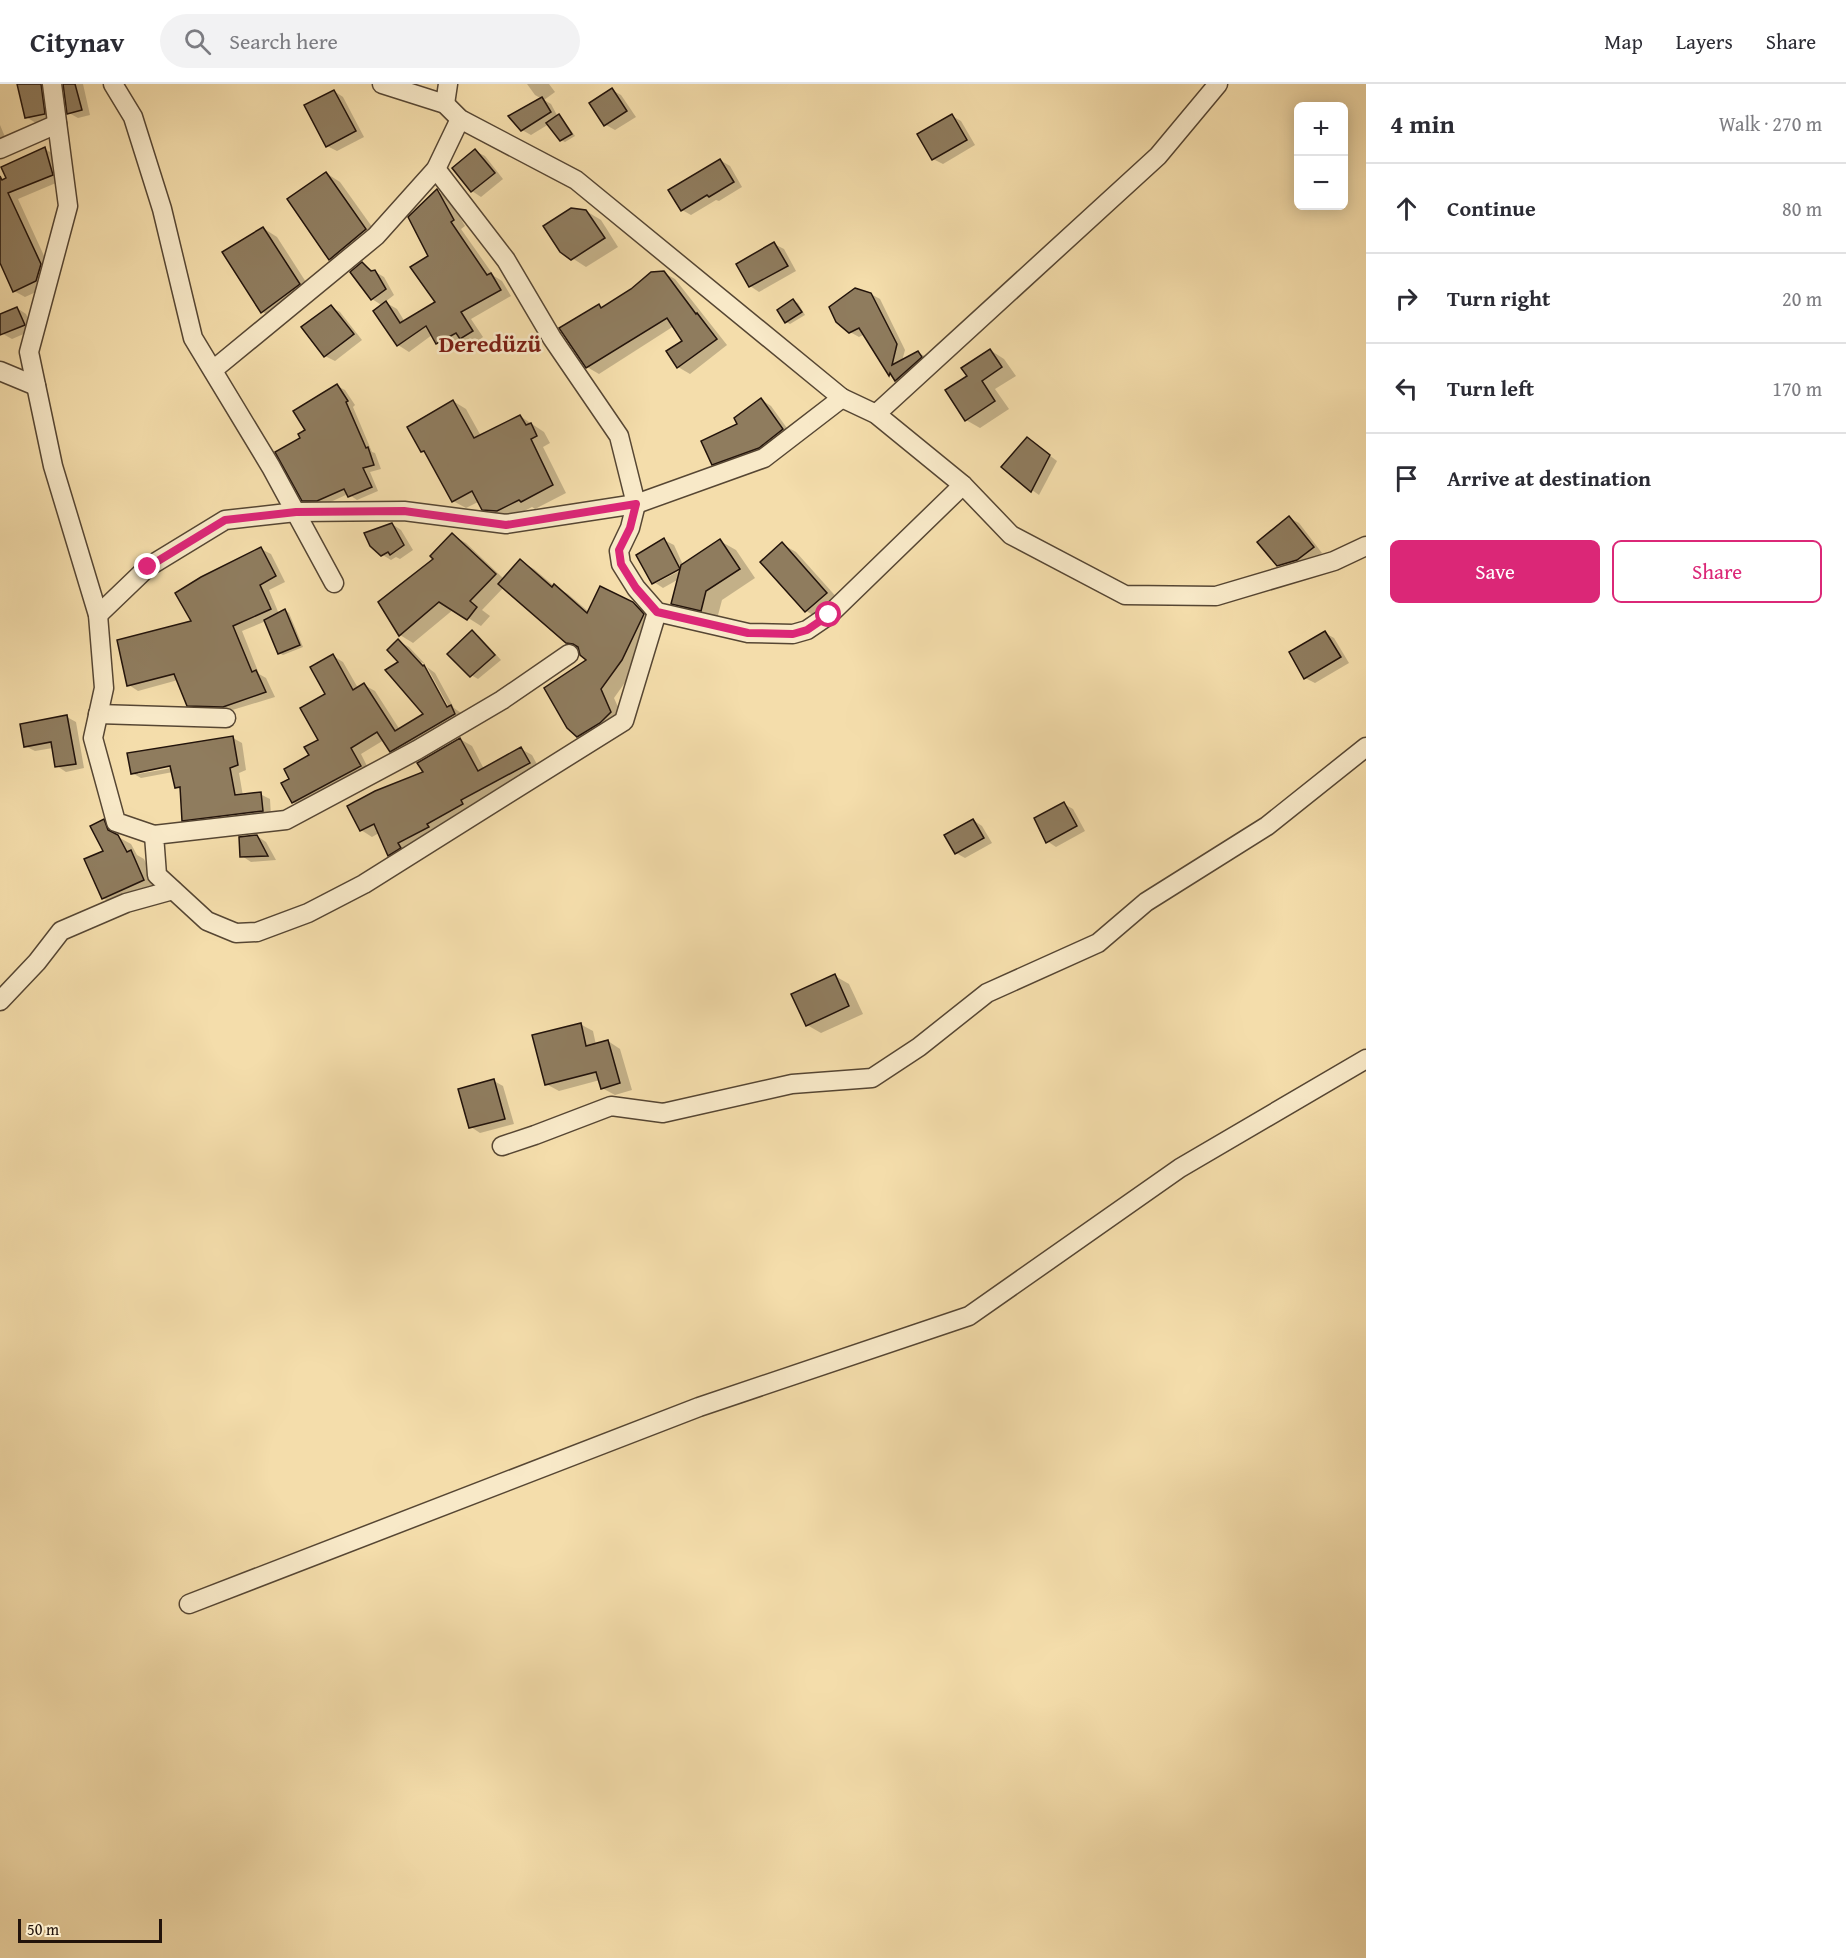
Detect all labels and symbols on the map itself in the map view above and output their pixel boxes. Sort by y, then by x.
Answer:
district label: Deredüzü [439,326,542,361]
route end [134,553,160,579]
route start [815,601,841,627]
scale bar [18,1916,162,1944]

